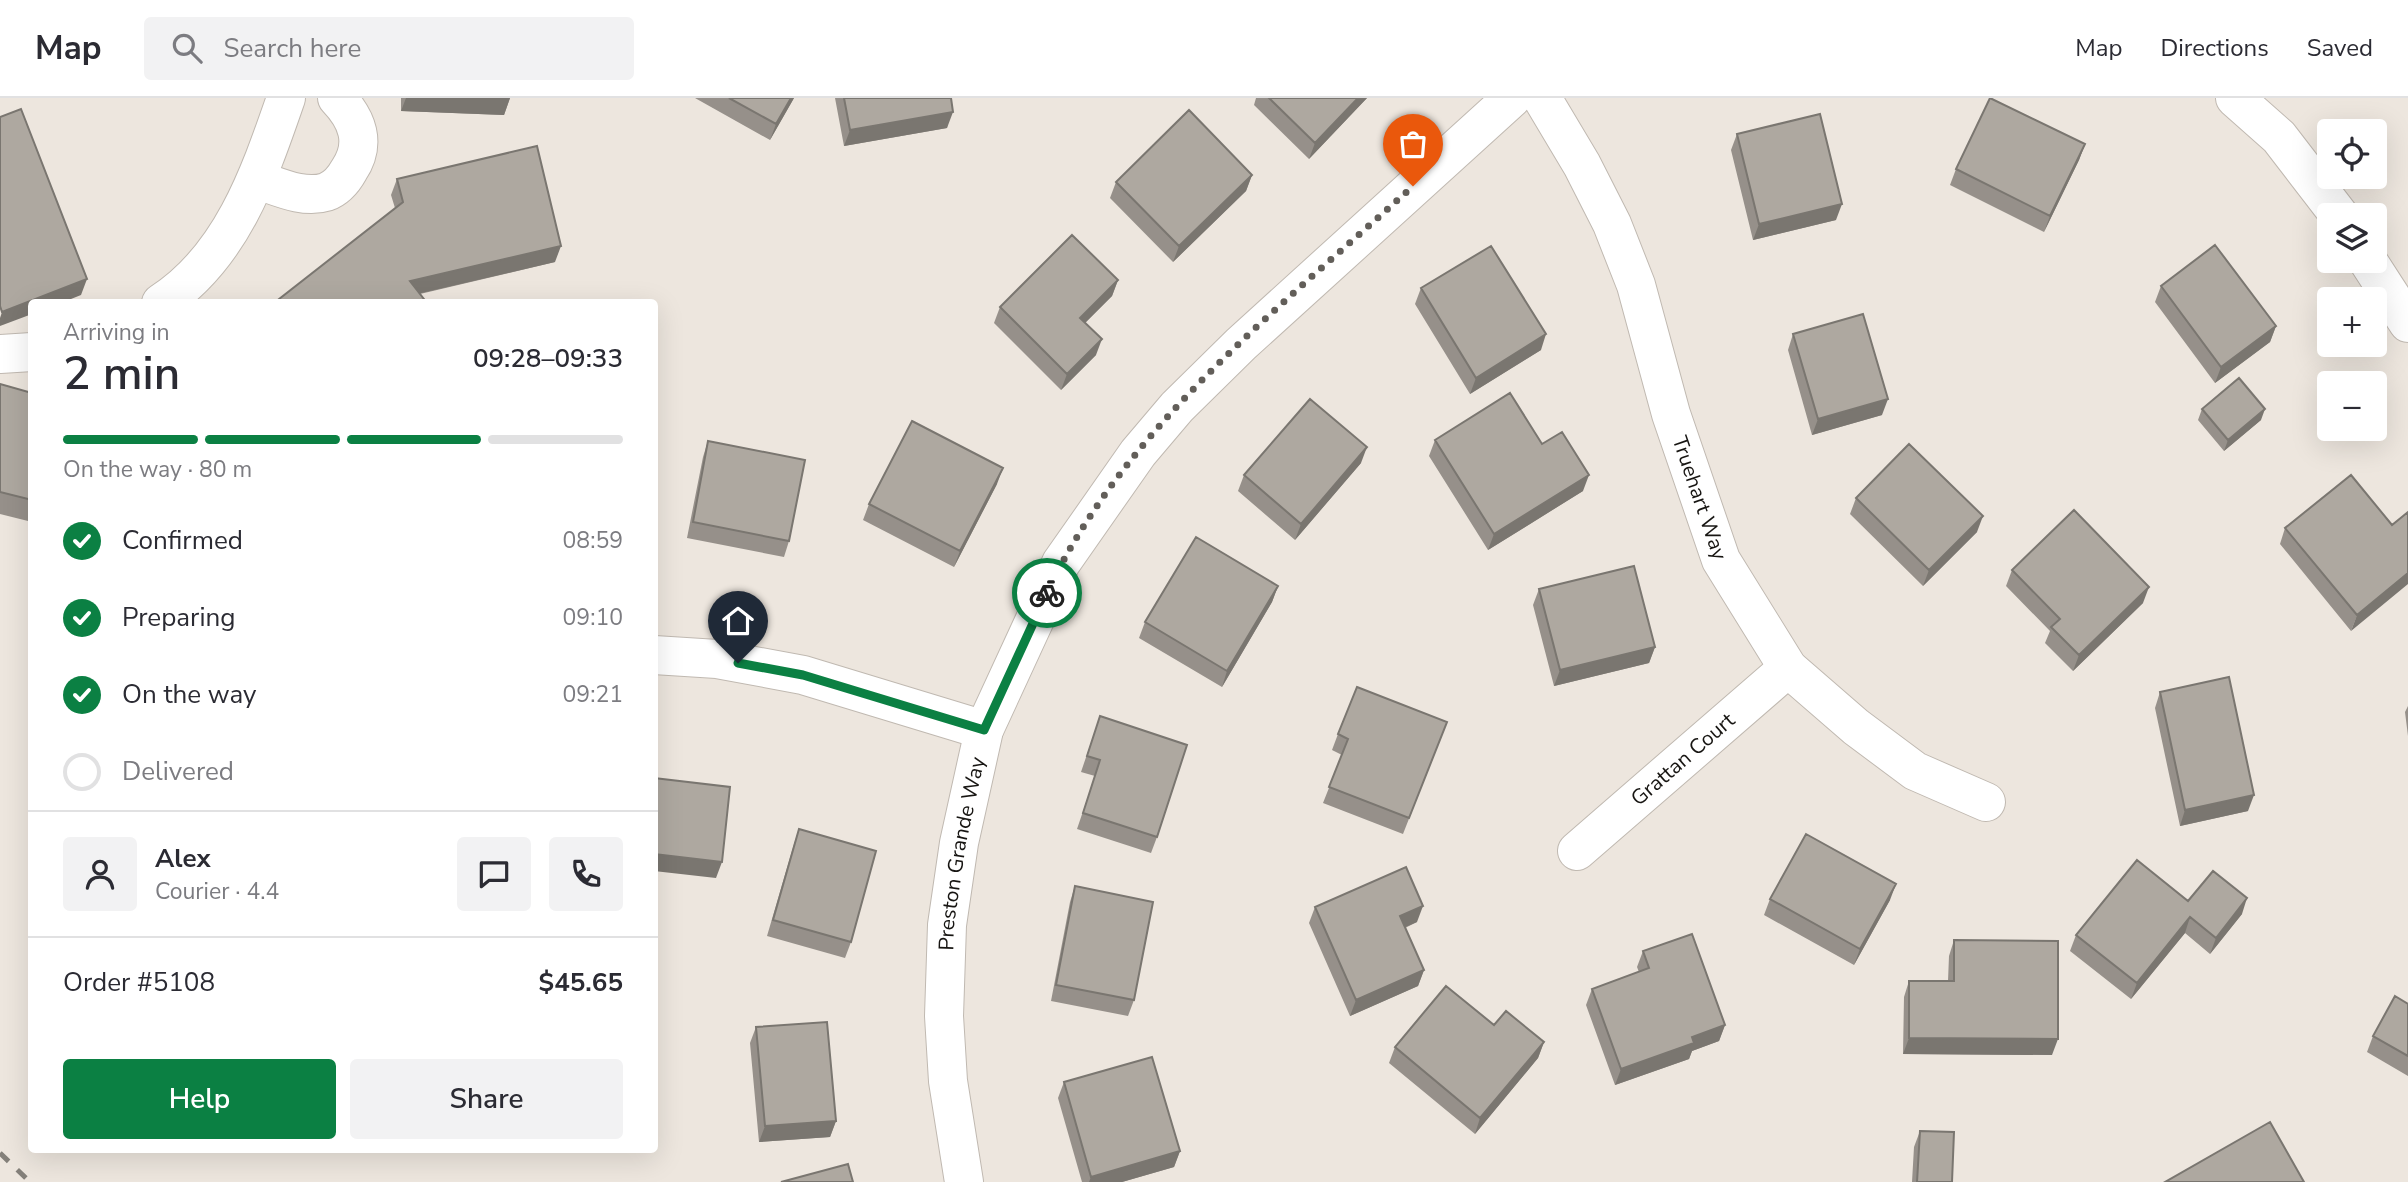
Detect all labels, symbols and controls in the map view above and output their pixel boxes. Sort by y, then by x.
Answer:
search box [144,17,634,80]
text: Map [35,26,102,71]
icon: search [168,29,206,67]
text: Search here [224,31,361,66]
text: Map [2075,32,2122,64]
text: Directions [2160,32,2269,64]
text: Saved [2307,32,2373,64]
pin [1383,114,1443,186]
map controls [2317,119,2387,441]
button: locate [2317,119,2387,189]
icon: bag [1394,125,1432,163]
button: layers [2317,203,2387,273]
button: + [2317,287,2387,357]
text: Arriving in [63,317,170,348]
text: 09:28–09:33 [473,341,623,376]
text: 2 min [63,342,180,405]
button: − [2317,371,2387,441]
street label: Truehart Way [1666,432,1734,564]
text: On the way · 80 m [63,454,252,485]
icon: check [63,522,101,560]
text: Confirmed [122,523,243,558]
text: 08:59 [563,525,623,556]
courier [1012,558,1082,628]
icon: bike [1028,574,1066,612]
pin [708,591,768,663]
icon: check [63,599,101,637]
text: Preparing [122,600,235,635]
text: 09:10 [563,602,623,633]
icon: home [719,602,757,640]
icon: check [63,676,101,714]
text: On the way [122,677,256,712]
text: 09:21 [563,679,623,710]
street label: Grattan Court [1625,706,1741,812]
text: Delivered [122,754,234,789]
street label: Preston Grande Way [932,754,992,951]
button: person [63,837,137,911]
button: chat [457,837,531,911]
button: phone [549,837,623,911]
text: Alex [155,841,211,876]
text: Courier · 4.4 [155,876,279,907]
text: Order #5108 [63,965,215,1000]
text: $45.65 [539,965,623,1000]
button: Help [63,1059,336,1139]
button: Share [350,1059,623,1139]

